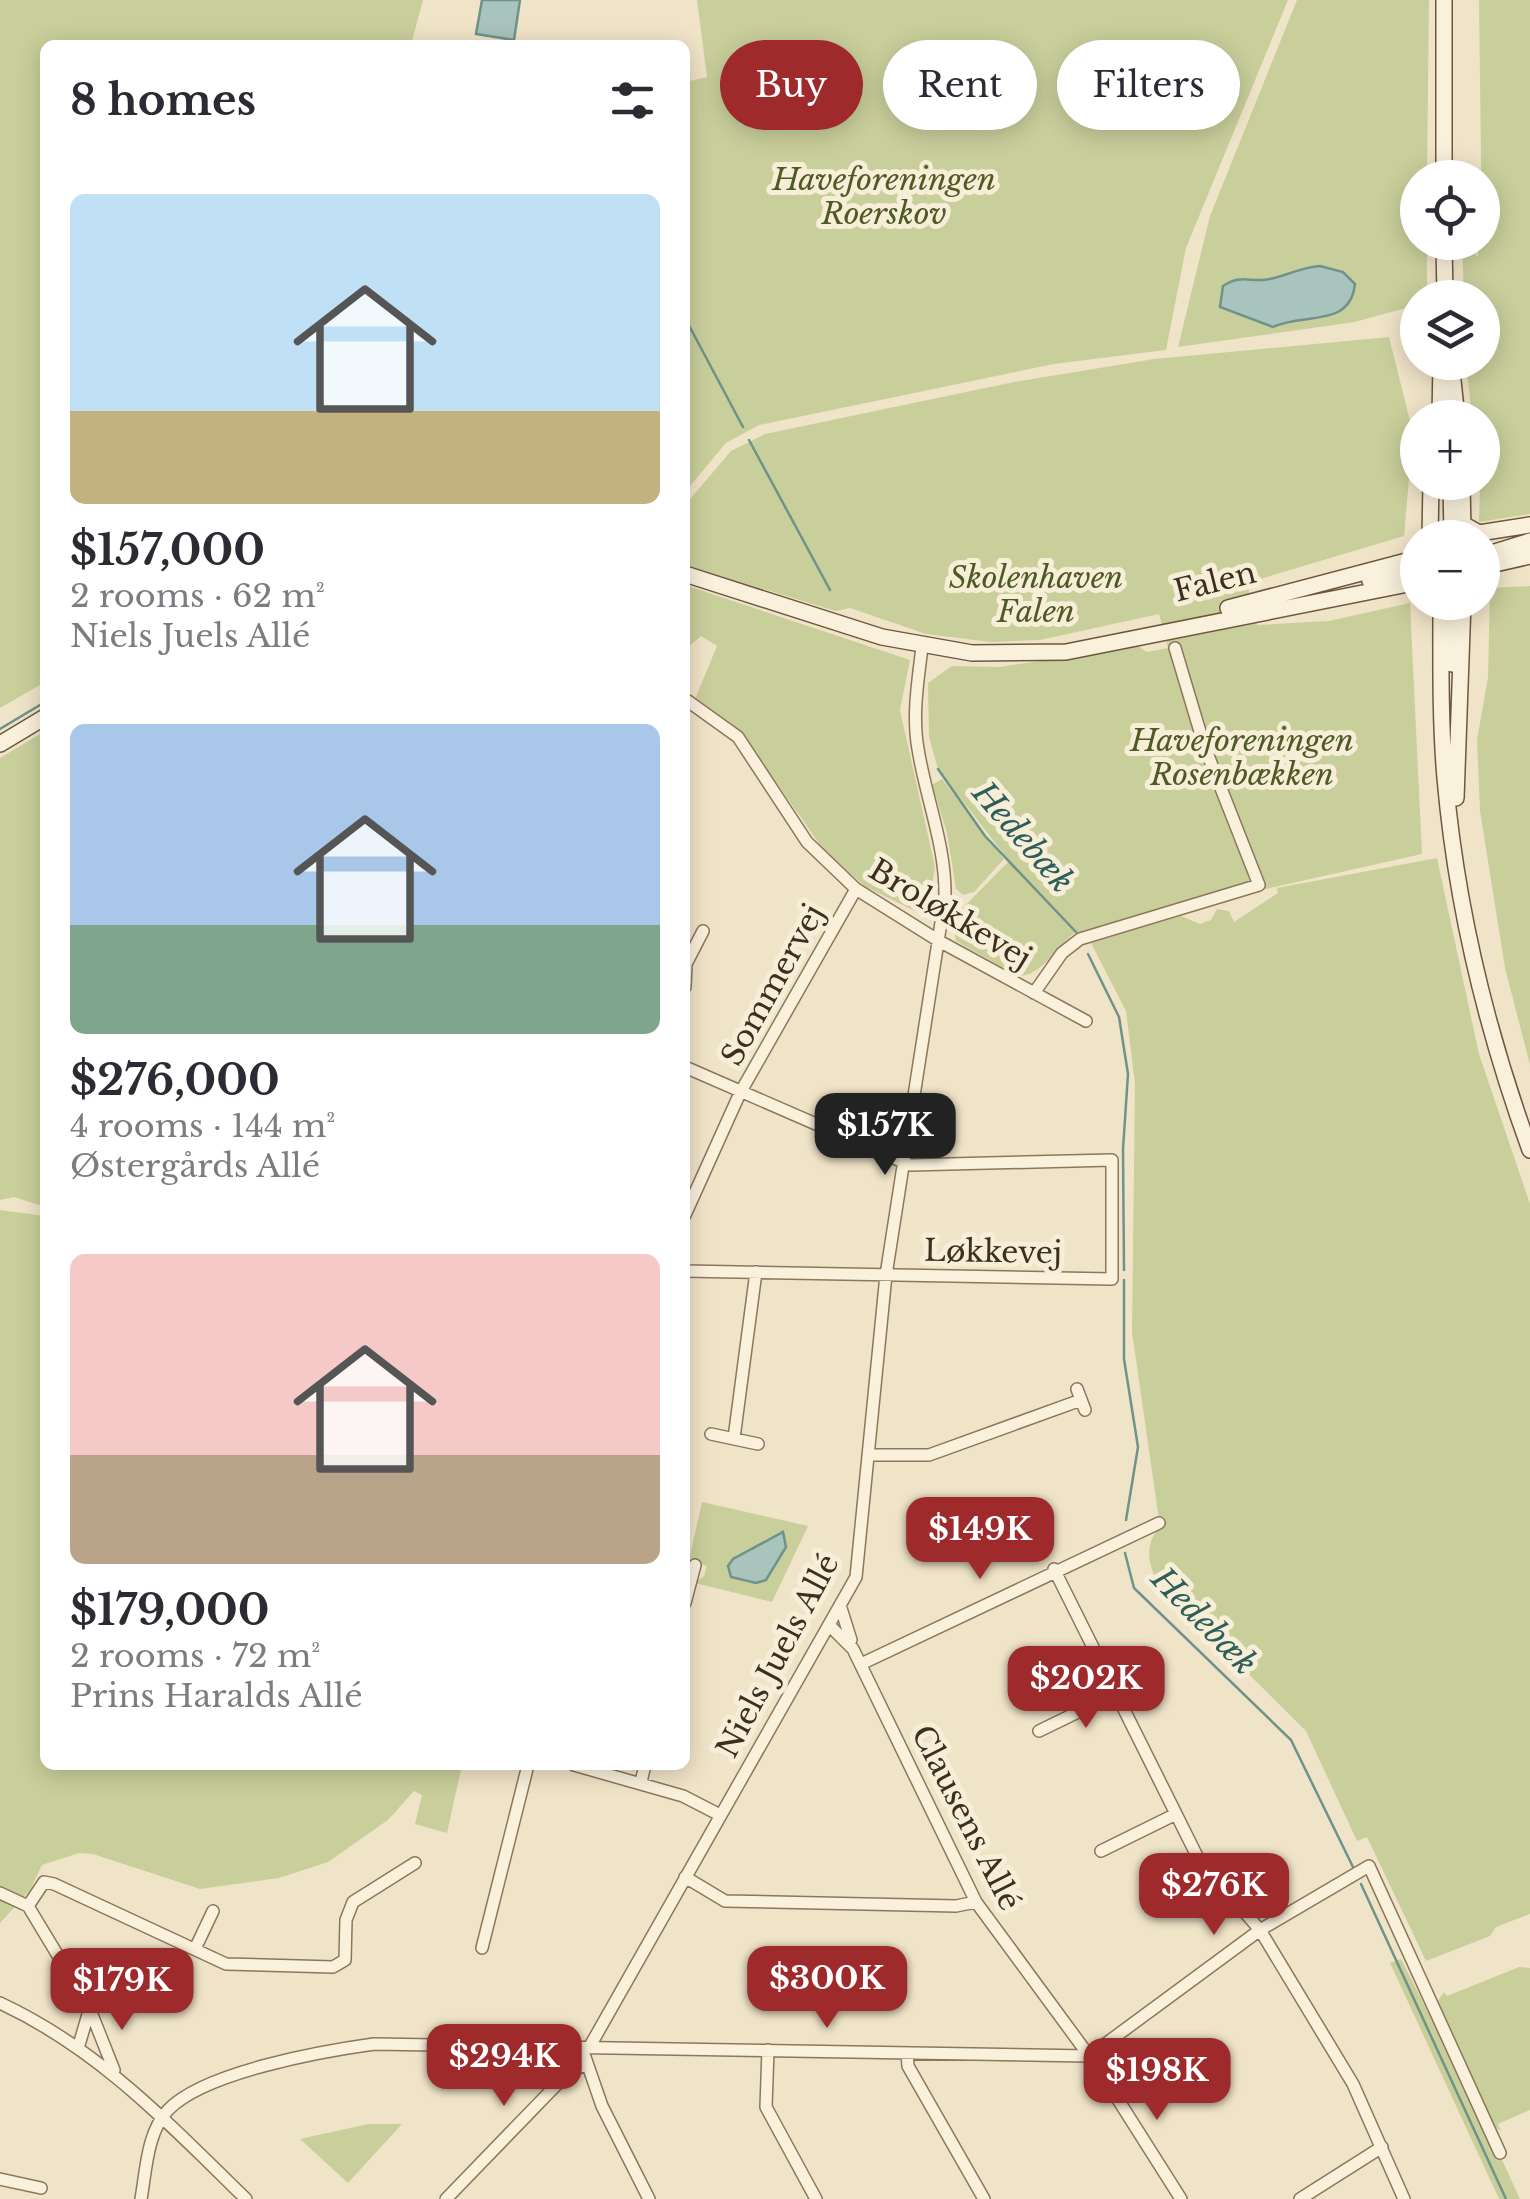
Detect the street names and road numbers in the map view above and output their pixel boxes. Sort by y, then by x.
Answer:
street label: Falen [1170,553,1260,610]
street label: Broløkkevej [862,851,1038,976]
street label: Sommervej [713,898,832,1072]
street label: Løkkevej [924,1232,1062,1271]
street label: Niels Juels Allé [708,1548,847,1764]
street label: Clausens Allé [904,1719,1029,1917]

